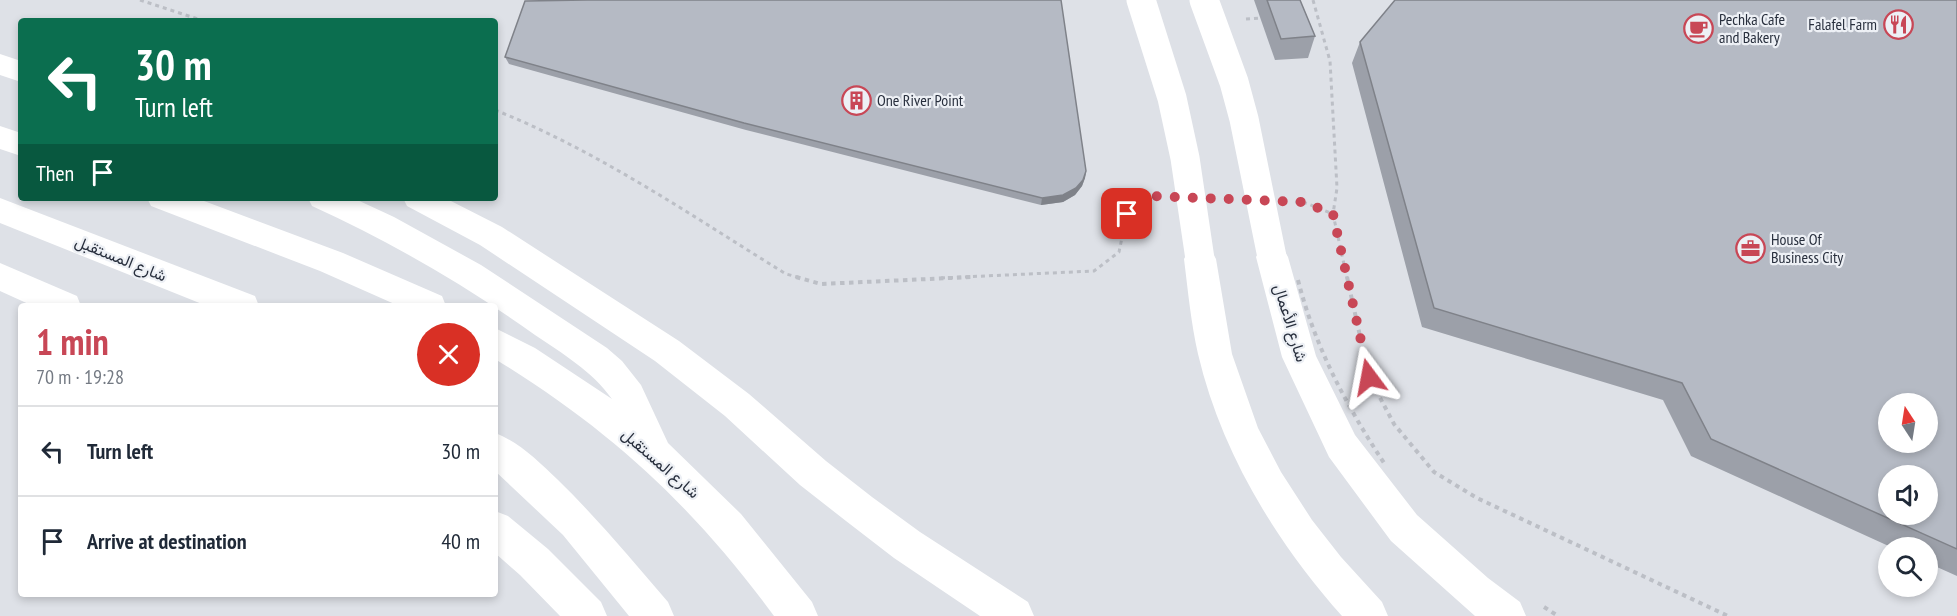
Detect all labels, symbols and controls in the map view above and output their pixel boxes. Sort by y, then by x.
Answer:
restaurant icon: Falafel Farm [1882,8,1914,40]
place label: Pechka Cafe and Bakery [1719,9,1785,47]
cafe icon: Pechka Cafe and Bakery [1682,12,1714,44]
place label: Falafel Farm [1808,14,1877,34]
text: 30 m [135,37,212,92]
icon: left [36,42,114,120]
building icon: One River Point [840,84,872,116]
text: Turn left [135,90,213,124]
place label: One River Point [877,90,964,110]
icon: arrive [86,156,119,189]
text: Then [36,159,74,187]
pin [1101,188,1152,239]
icon: arrive [1110,197,1143,230]
place label: House Of Business City [1771,229,1843,267]
street label: شارع المستقبل [72,231,170,287]
office icon: House Of Business City [1734,232,1766,264]
street label: شارع الأعمال [1268,282,1312,365]
text: 1 min [36,318,109,365]
button: close [417,323,480,386]
position arrow [1337,345,1401,409]
text: 70 m · 19:28 [36,364,124,390]
north arrow [1878,393,1938,453]
map controls [1878,393,1938,597]
street label: شارع المستقبل [617,424,704,504]
icon: left [36,435,69,468]
text: Turn left [87,437,153,465]
text: 30 m [441,437,480,465]
button: sound [1878,465,1938,525]
icon: arrive [36,525,69,558]
text: Arrive at destination [87,527,247,555]
text: 40 m [441,527,480,555]
button: search [1878,537,1938,597]

